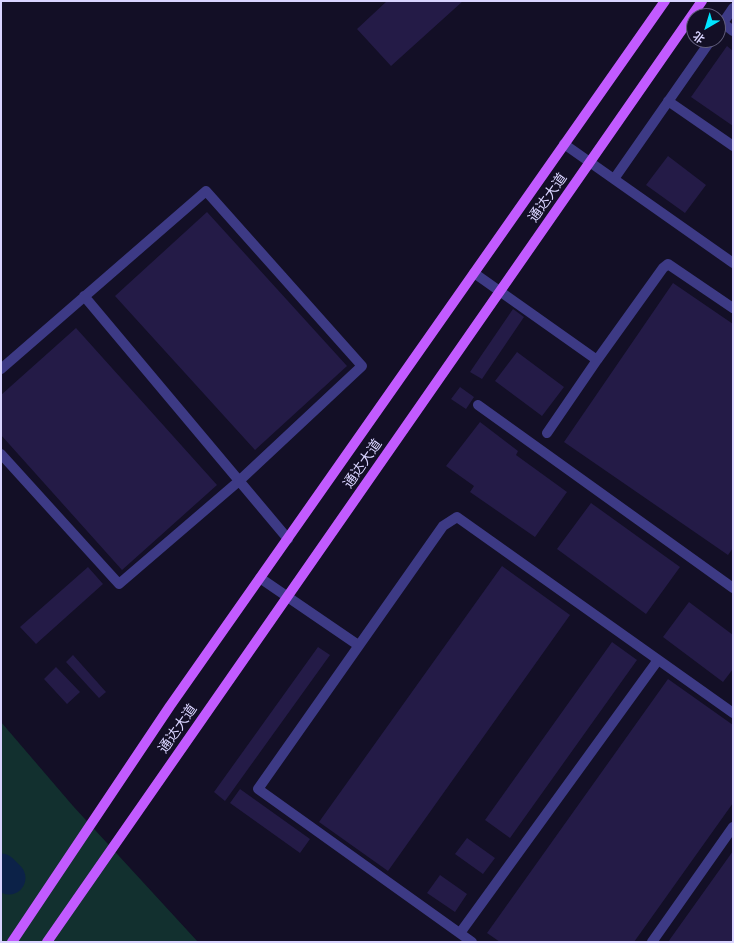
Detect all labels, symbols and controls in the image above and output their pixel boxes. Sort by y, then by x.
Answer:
north arrow [686,8,726,48]
text: 北 [691,29,707,46]
street label: 通达大道 [525,170,571,226]
street label: 通达大道 [340,436,386,492]
street label: 通达大道 [155,701,201,757]

